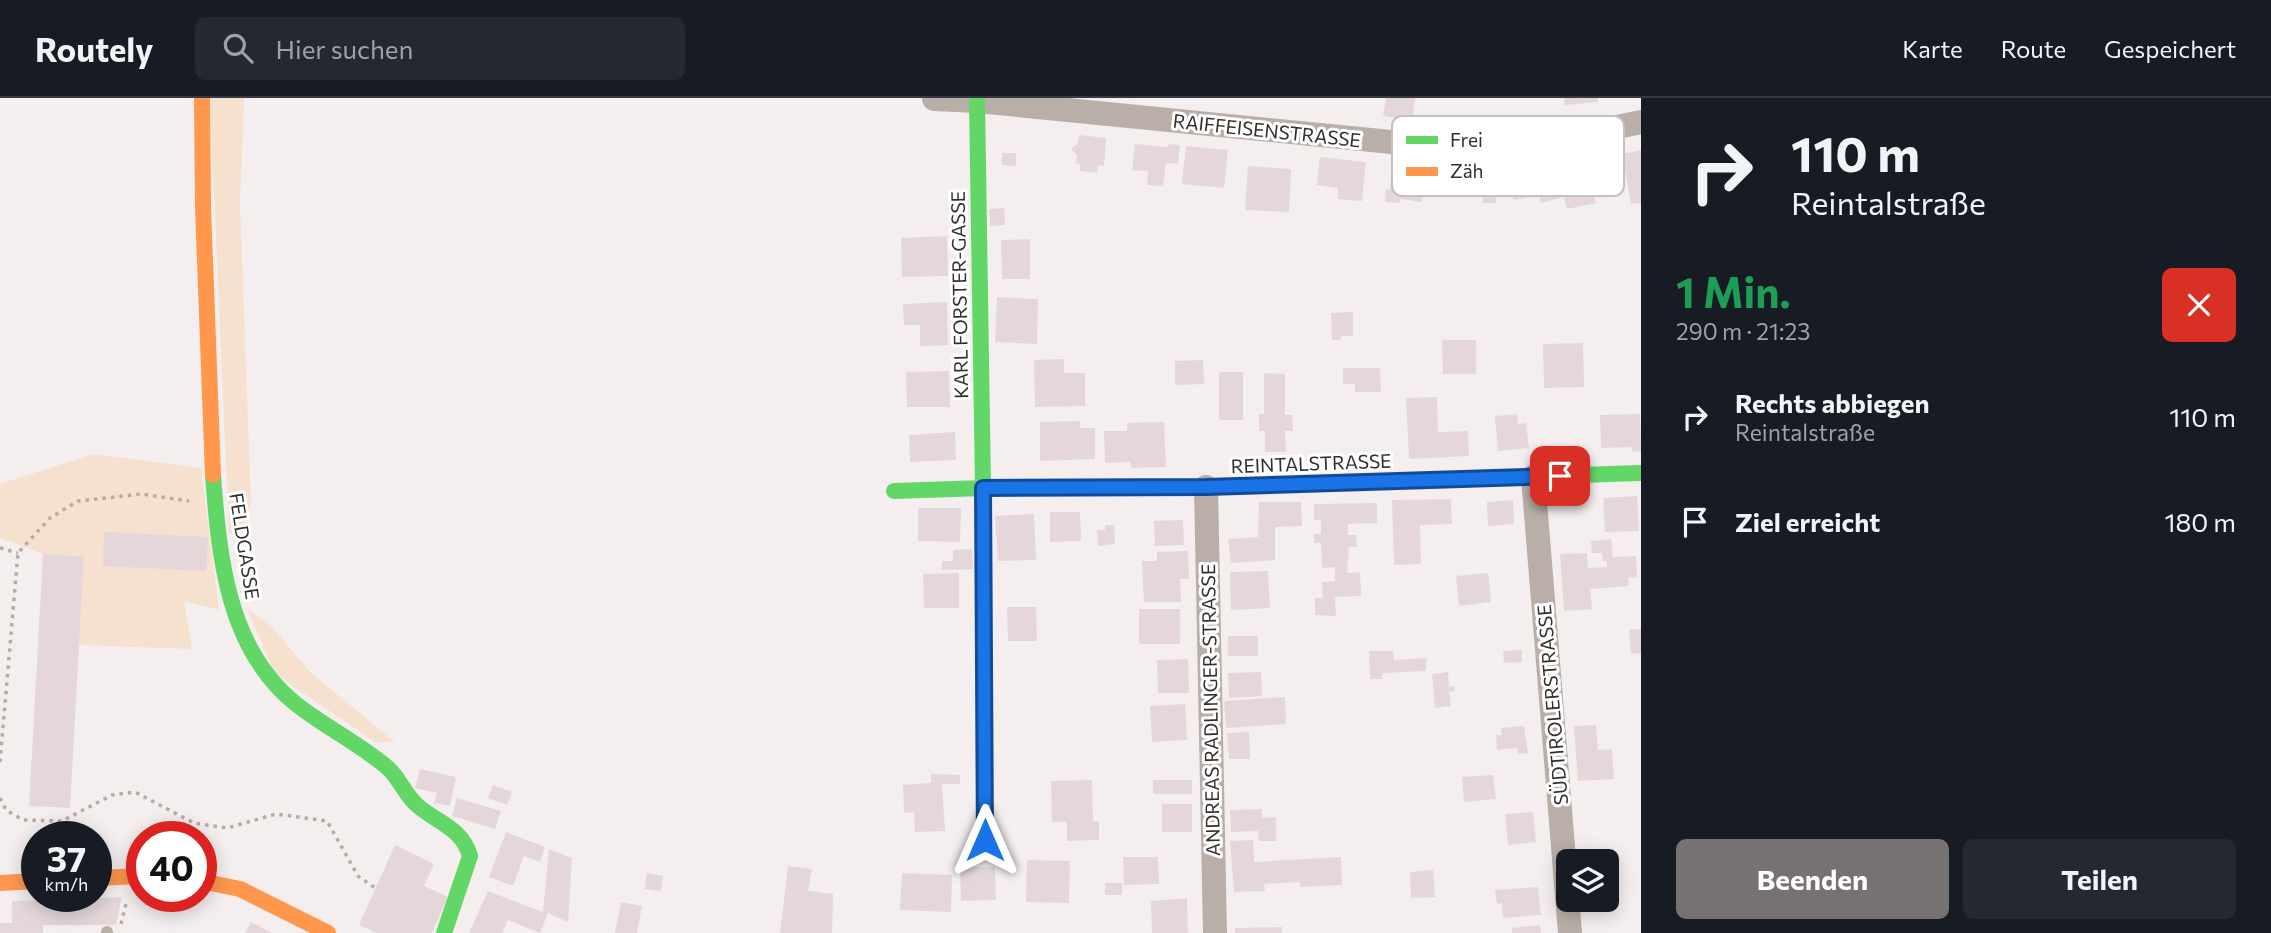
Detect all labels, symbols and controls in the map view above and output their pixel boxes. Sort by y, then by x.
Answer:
search box [195,17,685,80]
text: Routely [35,28,153,69]
icon: search [219,29,257,67]
text: Hier suchen [275,33,413,64]
text: Karte [1902,34,1963,63]
text: Route [2001,34,2066,63]
text: Gespeichert [2104,34,2236,63]
street label: RAIFFEISENSTRASSE [1172,109,1362,151]
legend [1392,116,1624,196]
text: 110 m [1791,122,1920,182]
icon: right [1676,126,1767,217]
text: Frei [1450,128,1483,151]
text: Zäh [1450,159,1484,182]
text: Reintalstraße [1791,182,1986,222]
street label: KARL FORSTER-GASSE [946,191,972,399]
text: 1 Min. [1676,265,1791,317]
button: close [2162,268,2236,342]
text: 290 m · 21:23 [1676,317,1810,345]
text: Rechts abbiegen [1735,387,1930,418]
icon: right [1676,398,1714,436]
text: 110 m [2169,401,2236,432]
text: Reintalstraße [1735,418,1875,446]
pin [1530,446,1590,506]
street label: REINTALSTRASSE [1230,449,1392,477]
icon: arrive [1541,457,1579,495]
street label: FELDGASSE [225,491,265,601]
icon: arrive [1676,503,1714,541]
text: Ziel erreicht [1735,506,1880,537]
text: 180 m [2164,506,2236,537]
street label: ANDREAS RADLINGER-STRASSE [1196,564,1224,856]
street label: SÜDTIROLERSTRASSE [1532,604,1572,806]
position arrow [948,803,1022,877]
speed limit sign: 40 [126,821,217,912]
text: 37 [47,836,86,879]
button: Beenden [1676,839,1949,919]
button: Teilen [1963,839,2236,919]
map controls [1556,849,1619,912]
button: layers [1556,849,1619,912]
text: km/h [45,873,88,895]

